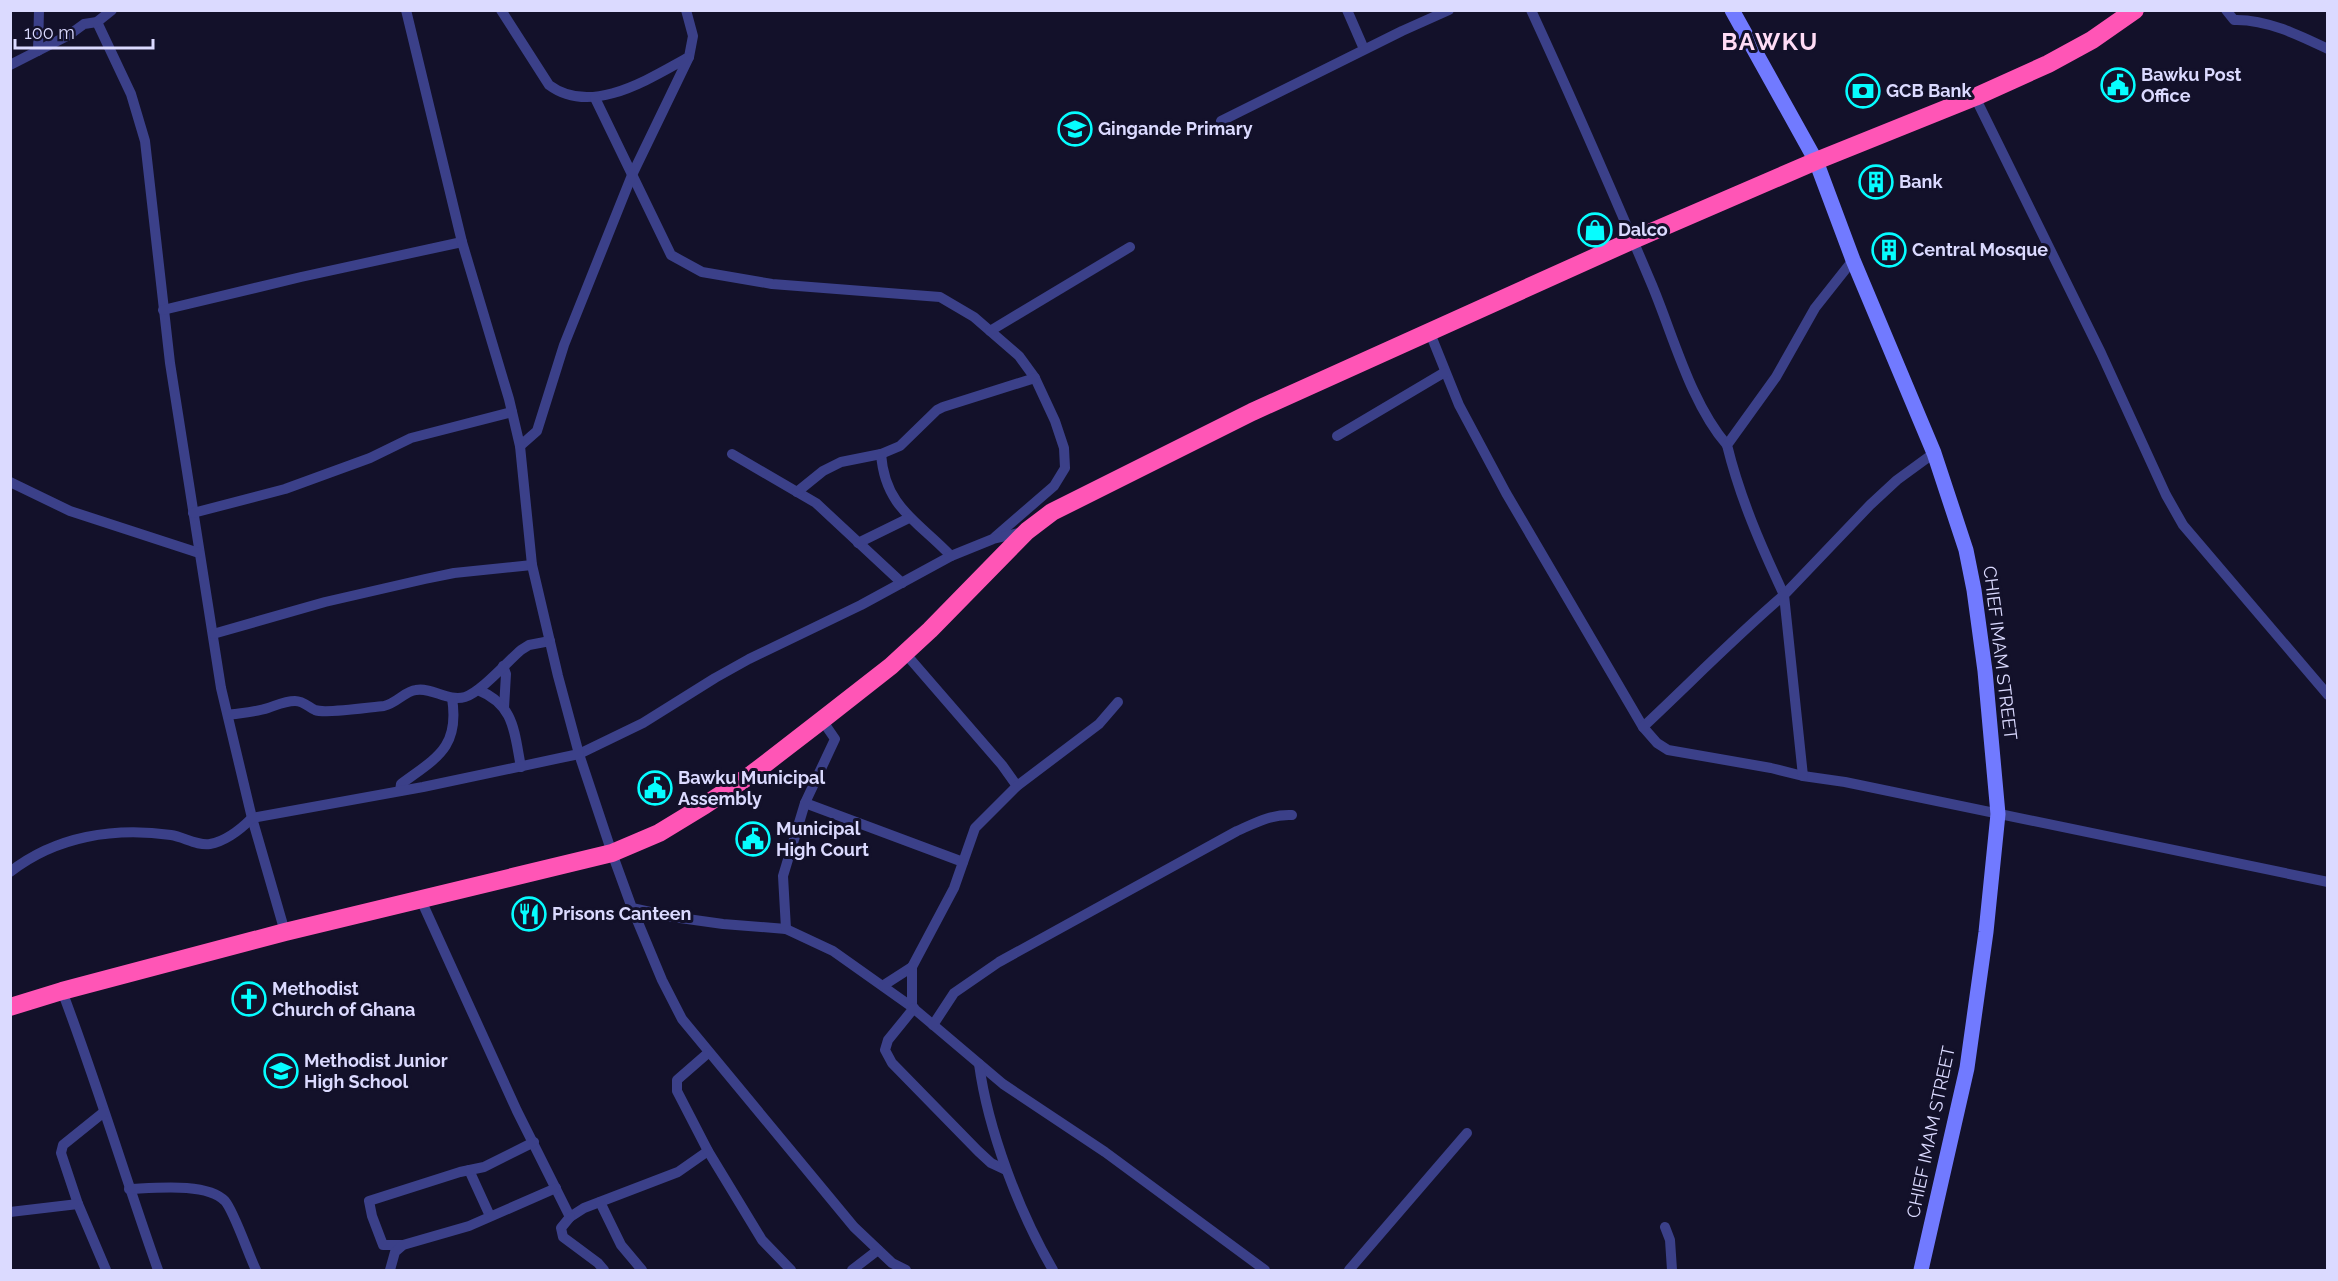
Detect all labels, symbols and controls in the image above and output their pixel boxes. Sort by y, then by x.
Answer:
scale bar [15,12,153,50]
text: 100 m [24,22,75,43]
district label: BAWKU [1721,27,1819,56]
place label: Bawku Post Office [2141,64,2242,106]
public building icon: Bawku Post Office [2100,67,2136,103]
bank icon: GCB Bank [1845,73,1881,109]
place label: GCB Bank [1886,80,1972,101]
school or university icon: Gingande Primary [1057,111,1093,147]
place label: Gingande Primary [1098,118,1253,139]
building icon: Bank [1858,164,1894,200]
place label: Bank [1899,171,1943,192]
shop icon: Dalco [1577,212,1613,248]
place label: Dalco [1618,219,1668,240]
building icon: Central Mosque [1871,232,1907,268]
place label: Central Mosque [1912,239,2048,260]
street label: CHIEF IMAM STREET [1979,565,2022,741]
place label: Bawku Municipal Assembly [678,767,825,809]
public building icon: Bawku Municipal Assembly [637,770,673,806]
place label: Municipal High Court [776,818,869,860]
public building icon: Municipal High Court [735,821,771,857]
restaurant icon: Prisons Canteen [511,896,547,932]
place label: Prisons Canteen [552,903,691,924]
place label: Methodist Church of Ghana [272,978,415,1020]
church icon: Methodist Church of Ghana [231,981,267,1017]
street label: CHIEF IMAM STREET [1902,1044,1959,1220]
place label: Methodist Junior High School [304,1050,448,1092]
school or university icon: Methodist Junior High School [263,1053,299,1089]

